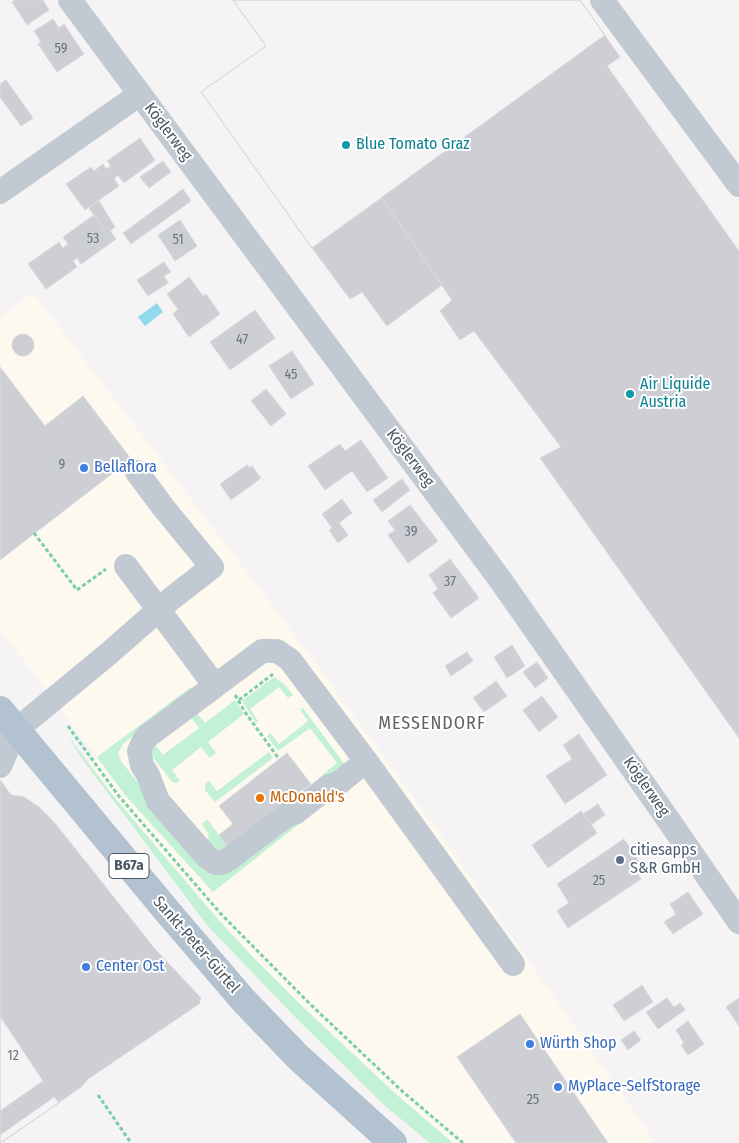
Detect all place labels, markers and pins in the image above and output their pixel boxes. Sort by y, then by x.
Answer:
place label: Blue Tomato Graz [356,135,470,155]
marker: Blue Tomato Graz [340,139,352,151]
place label: Air Liquide Austria [640,375,710,413]
marker: Air Liquide Austria [624,388,636,400]
place label: Bellaflora [94,458,157,478]
marker: Bellaflora [78,462,90,474]
place label: McDonald's [270,788,345,808]
marker: McDonald's [254,792,266,804]
place label: citiesapps S&R GmbH [630,841,701,879]
marker: citiesapps S&R GmbH [614,854,626,866]
place label: Center Ost [96,957,164,977]
marker: Center Ost [80,961,92,973]
place label: Würth Shop [540,1034,616,1054]
marker: Würth Shop [524,1038,536,1050]
place label: MyPlace-SelfStorage [568,1077,701,1097]
marker: MyPlace-SelfStorage [552,1081,564,1093]

